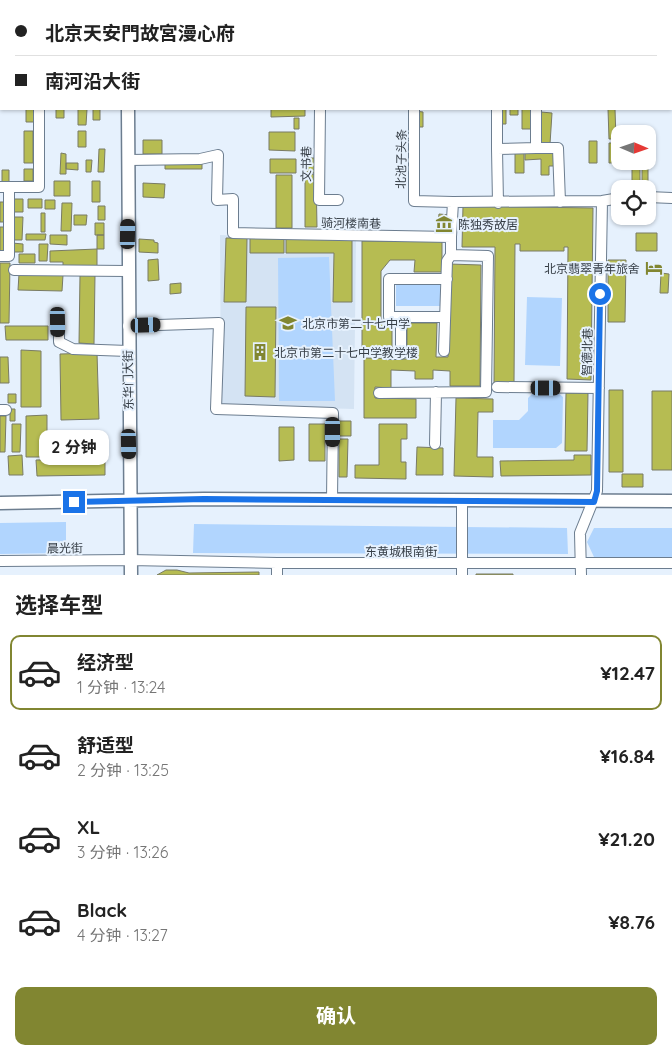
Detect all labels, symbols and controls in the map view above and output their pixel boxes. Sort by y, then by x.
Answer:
text: 北京天安門故宮漫心府 [45,21,235,45]
text: 南河沿大街 [45,69,140,93]
north arrow [611,125,656,170]
map controls [611,125,656,225]
street label: 北池子头条 [393,129,409,189]
street label: 文书巷 [298,146,314,182]
button: locate [611,180,656,225]
museum icon: 陈独秀故居 [434,214,454,234]
street label: 骑河楼南巷 [321,215,381,231]
place label: 陈独秀故居 [458,217,518,232]
car [120,219,135,249]
hotel icon: 北京翡翠青年旅舍 [644,258,664,278]
place label: 北京翡翠青年旅舍 [544,261,640,276]
route start [589,283,611,305]
car [50,307,65,337]
school or university icon: 北京市第二十七中学 [278,313,298,333]
place label: 北京市第二十七中学 [302,316,410,331]
car [130,317,161,333]
street label: 智德北巷 [579,328,595,376]
building icon: 北京市第二十七中学教学楼 [250,342,270,362]
place label: 北京市第二十七中学教学楼 [274,345,418,360]
street label: 东华门大街 [120,350,136,410]
car [531,381,561,396]
car [325,417,340,447]
car [121,429,136,459]
callout: 2 分钟 [39,430,109,464]
text: 2 分钟 [51,437,97,457]
route end [63,491,85,513]
street label: 晨光街 [47,540,83,556]
street label: 东黄城根南街 [365,544,437,559]
text: 选择车型 [15,591,103,619]
icon: car [17,650,62,695]
text: 经济型 [77,650,134,674]
text: ¥12.47 [600,661,655,685]
text: 1 分钟 · 13:24 [77,677,166,697]
icon: car [17,733,62,778]
text: 舒适型 [77,733,134,757]
text: ¥16.84 [599,744,655,768]
text: 2 分钟 · 13:25 [77,760,169,780]
text: XL [77,815,100,839]
icon: car [17,816,62,861]
text: ¥21.20 [598,827,655,851]
text: 3 分钟 · 13:26 [77,842,168,862]
text: Black [77,898,127,922]
icon: car [17,899,62,944]
text: ¥8.76 [608,910,655,934]
text: 4 分钟 · 13:27 [77,925,168,945]
button: 确认 [15,987,657,1045]

